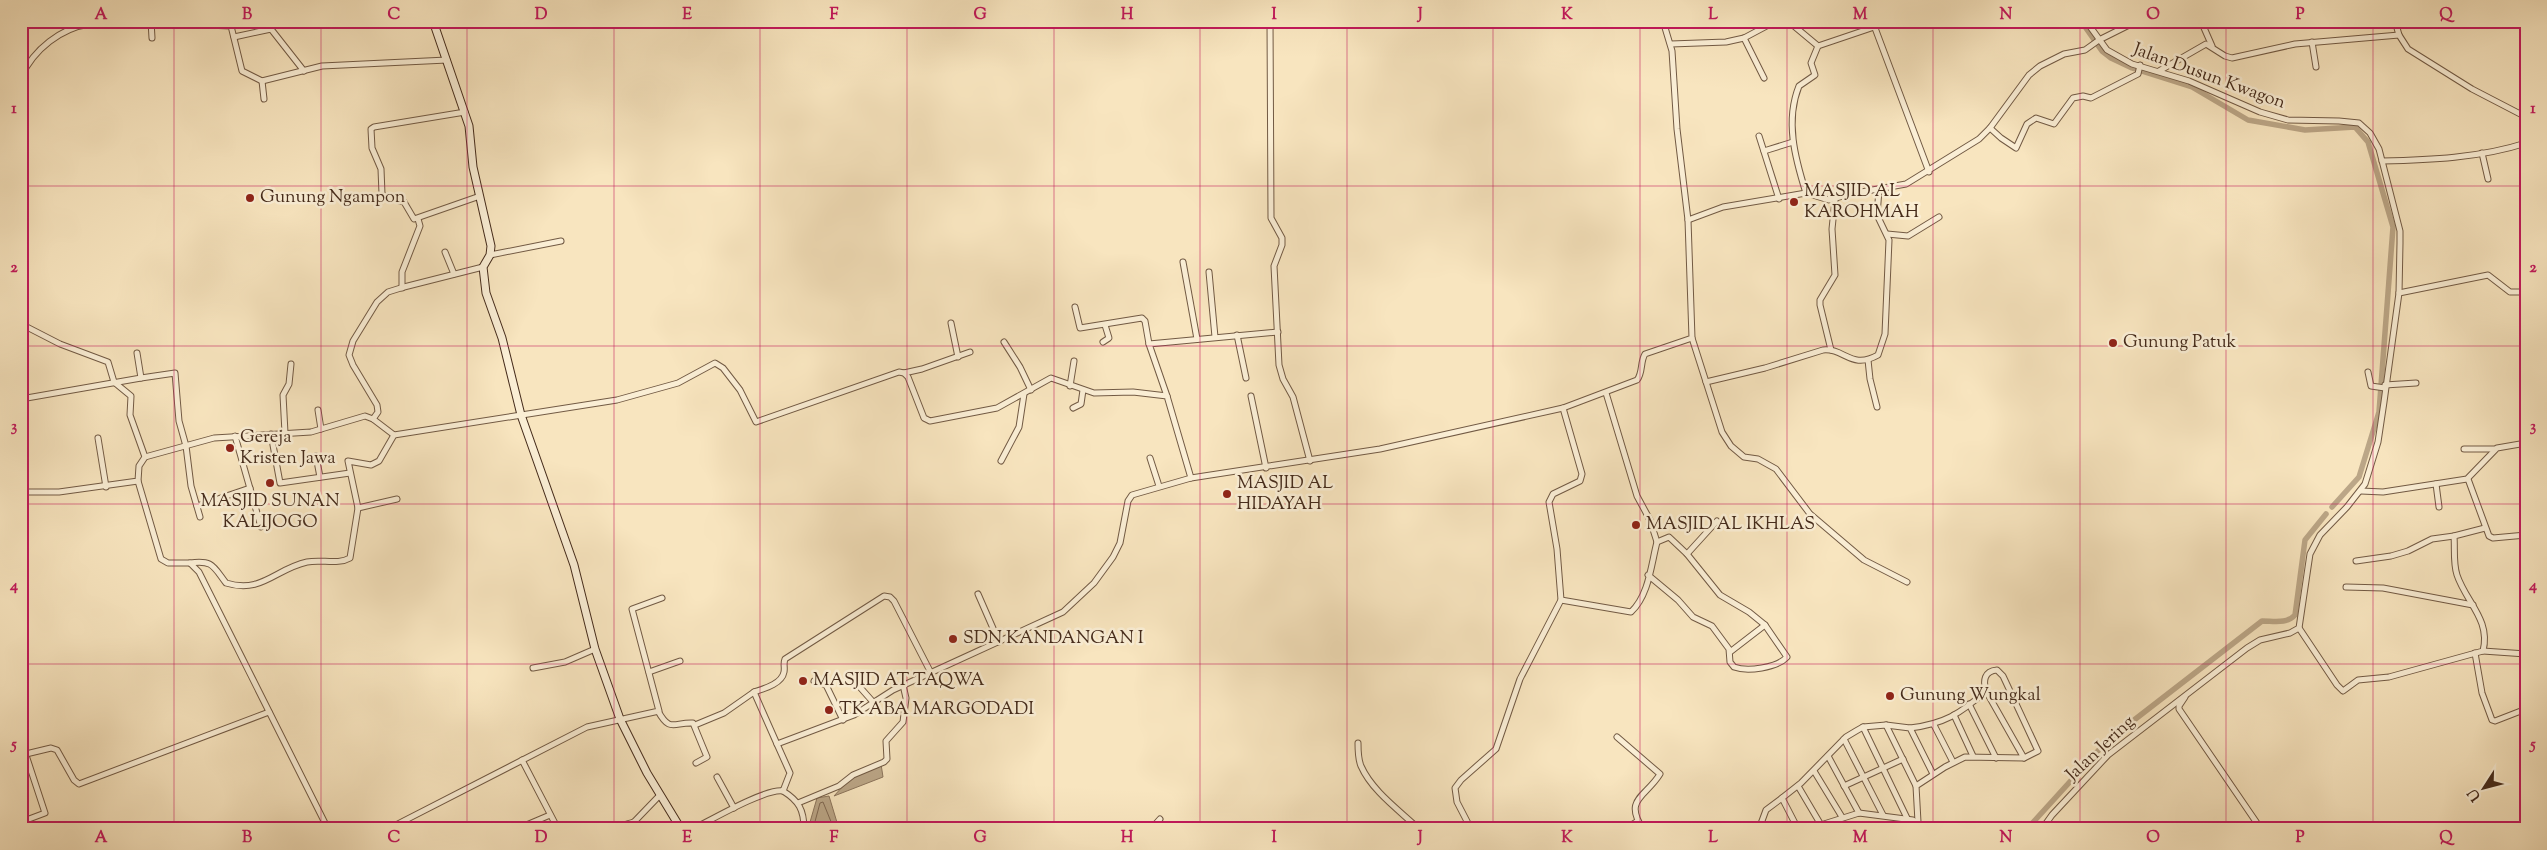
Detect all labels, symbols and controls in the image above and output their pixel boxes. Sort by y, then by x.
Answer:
text: A [95,4,108,27]
text: B [242,4,252,27]
text: C [388,4,401,27]
text: D [535,4,548,27]
text: E [682,4,692,27]
text: F [830,4,839,27]
text: G [973,4,987,27]
text: H [1121,4,1134,27]
text: I [1271,4,1277,27]
text: J [1416,4,1423,27]
text: K [1561,4,1573,27]
text: L [1708,4,1718,27]
text: M [1853,4,1868,27]
text: N [2000,4,2013,27]
text: O [2146,4,2160,27]
text: P [2295,4,2305,27]
text: Q [2439,4,2455,27]
street label: Jalan Dusun Kwagon [2128,37,2289,117]
text: 1 [11,98,17,121]
text: 1 [2530,98,2536,121]
place label: MASJID AL KAROHMAH [1804,179,1919,226]
place label: Gunung Ngampon [260,185,406,211]
marker: Gunung Ngampon [244,192,256,204]
marker: MASJID AL KAROHMAH [1788,196,1800,208]
text: 2 [10,257,18,280]
text: 2 [2529,257,2537,280]
place label: Gunung Patuk [2123,330,2237,356]
marker: Gunung Patuk [2107,337,2119,349]
text: 3 [11,416,18,439]
text: 3 [2530,416,2537,439]
place label: Gereja Kristen Jawa [240,425,336,472]
marker: Gereja Kristen Jawa [224,442,236,454]
place label: MASJID AL HIDAYAH [1237,471,1333,518]
marker: MASJID SUNAN KALIJOGO [264,477,276,489]
marker: MASJID AL HIDAYAH [1221,488,1233,500]
place label: MASJID SUNAN KALIJOGO [200,489,340,536]
place label: MASJID AL IKHLAS [1646,512,1815,538]
marker: MASJID AL IKHLAS [1630,519,1642,531]
text: 4 [9,575,18,598]
text: 4 [2528,575,2537,598]
place label: SDN KANDANGAN I [963,626,1144,652]
marker: SDN KANDANGAN I [947,633,959,645]
place label: MASJID AT TAQWA [813,668,985,694]
marker: MASJID AT TAQWA [797,675,809,687]
place label: Gunung Wungkal [1900,683,2041,709]
marker: Gunung Wungkal [1884,690,1896,702]
place label: TK ABA MARGODADI [839,697,1034,723]
marker: TK ABA MARGODADI [823,704,835,716]
street label: Jalan Jering [2060,710,2141,789]
text: 5 [9,734,17,757]
text: 5 [2528,734,2536,757]
north arrow [2460,762,2510,812]
text: U [2463,783,2487,805]
text: A [95,827,108,850]
text: B [242,827,252,850]
text: C [388,827,401,850]
text: D [535,827,548,850]
text: E [682,827,692,850]
text: F [830,827,839,850]
text: G [973,827,987,850]
text: H [1121,827,1134,850]
text: I [1271,827,1277,850]
text: J [1416,827,1423,850]
text: K [1561,827,1573,850]
text: L [1708,827,1718,850]
text: M [1853,827,1868,850]
text: N [2000,827,2013,850]
text: O [2146,827,2160,850]
text: P [2295,827,2305,850]
text: Q [2439,827,2455,850]

